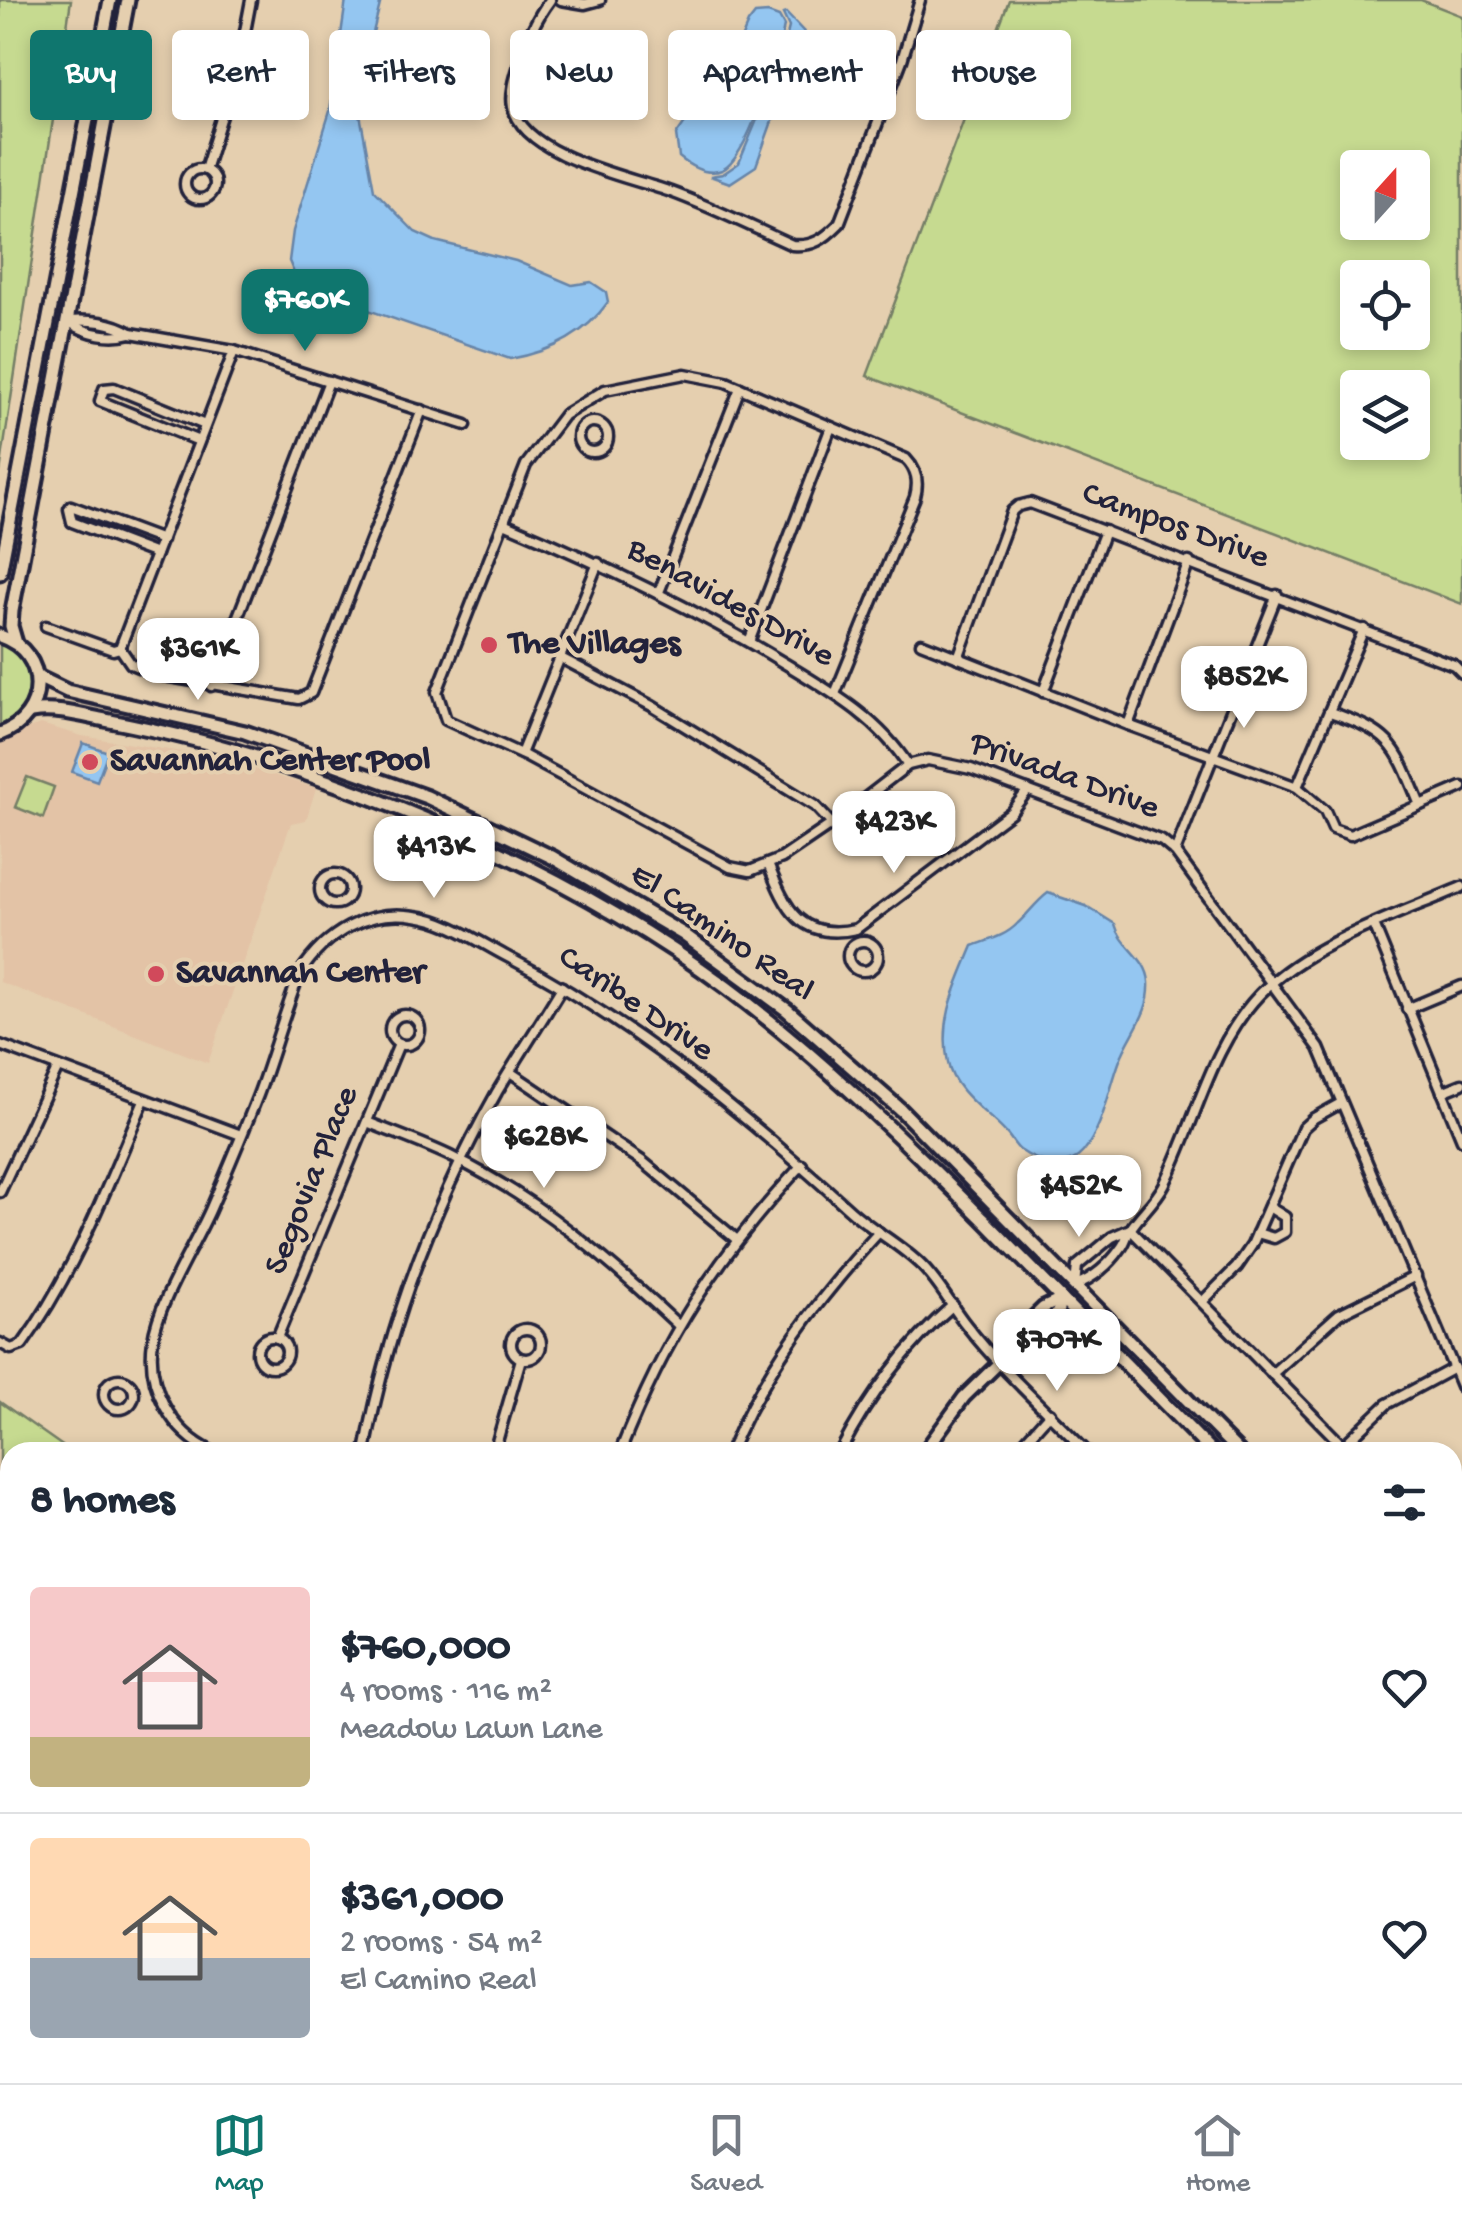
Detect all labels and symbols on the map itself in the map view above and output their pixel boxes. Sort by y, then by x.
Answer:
north arrow [1340,150,1430,240]
pin: $760K [235,269,375,354]
street label: Campos Drive [1076,474,1275,580]
street label: Benavides Drive [618,530,842,678]
pin: $361K [128,618,268,703]
place label: The Villages [506,625,682,666]
marker: The Villages [478,634,500,656]
pin: $852K [1174,646,1314,731]
street label: Privada Drive [963,723,1165,831]
place label: Savannah Center Pool [110,742,430,783]
marker: Savannah Center Pool [79,751,101,773]
pin: $423K [824,791,964,876]
pin: $413K [364,816,504,901]
street label: El Camino Real [621,855,821,1013]
street label: Caribe Drive [549,938,722,1073]
place label: Savannah Center [176,954,428,995]
marker: Savannah Center [145,963,167,985]
street label: Segovia Place [257,1080,370,1281]
pin: $628K [474,1106,614,1191]
pin: $452K [1009,1155,1149,1240]
pin: $707K [987,1309,1127,1394]

